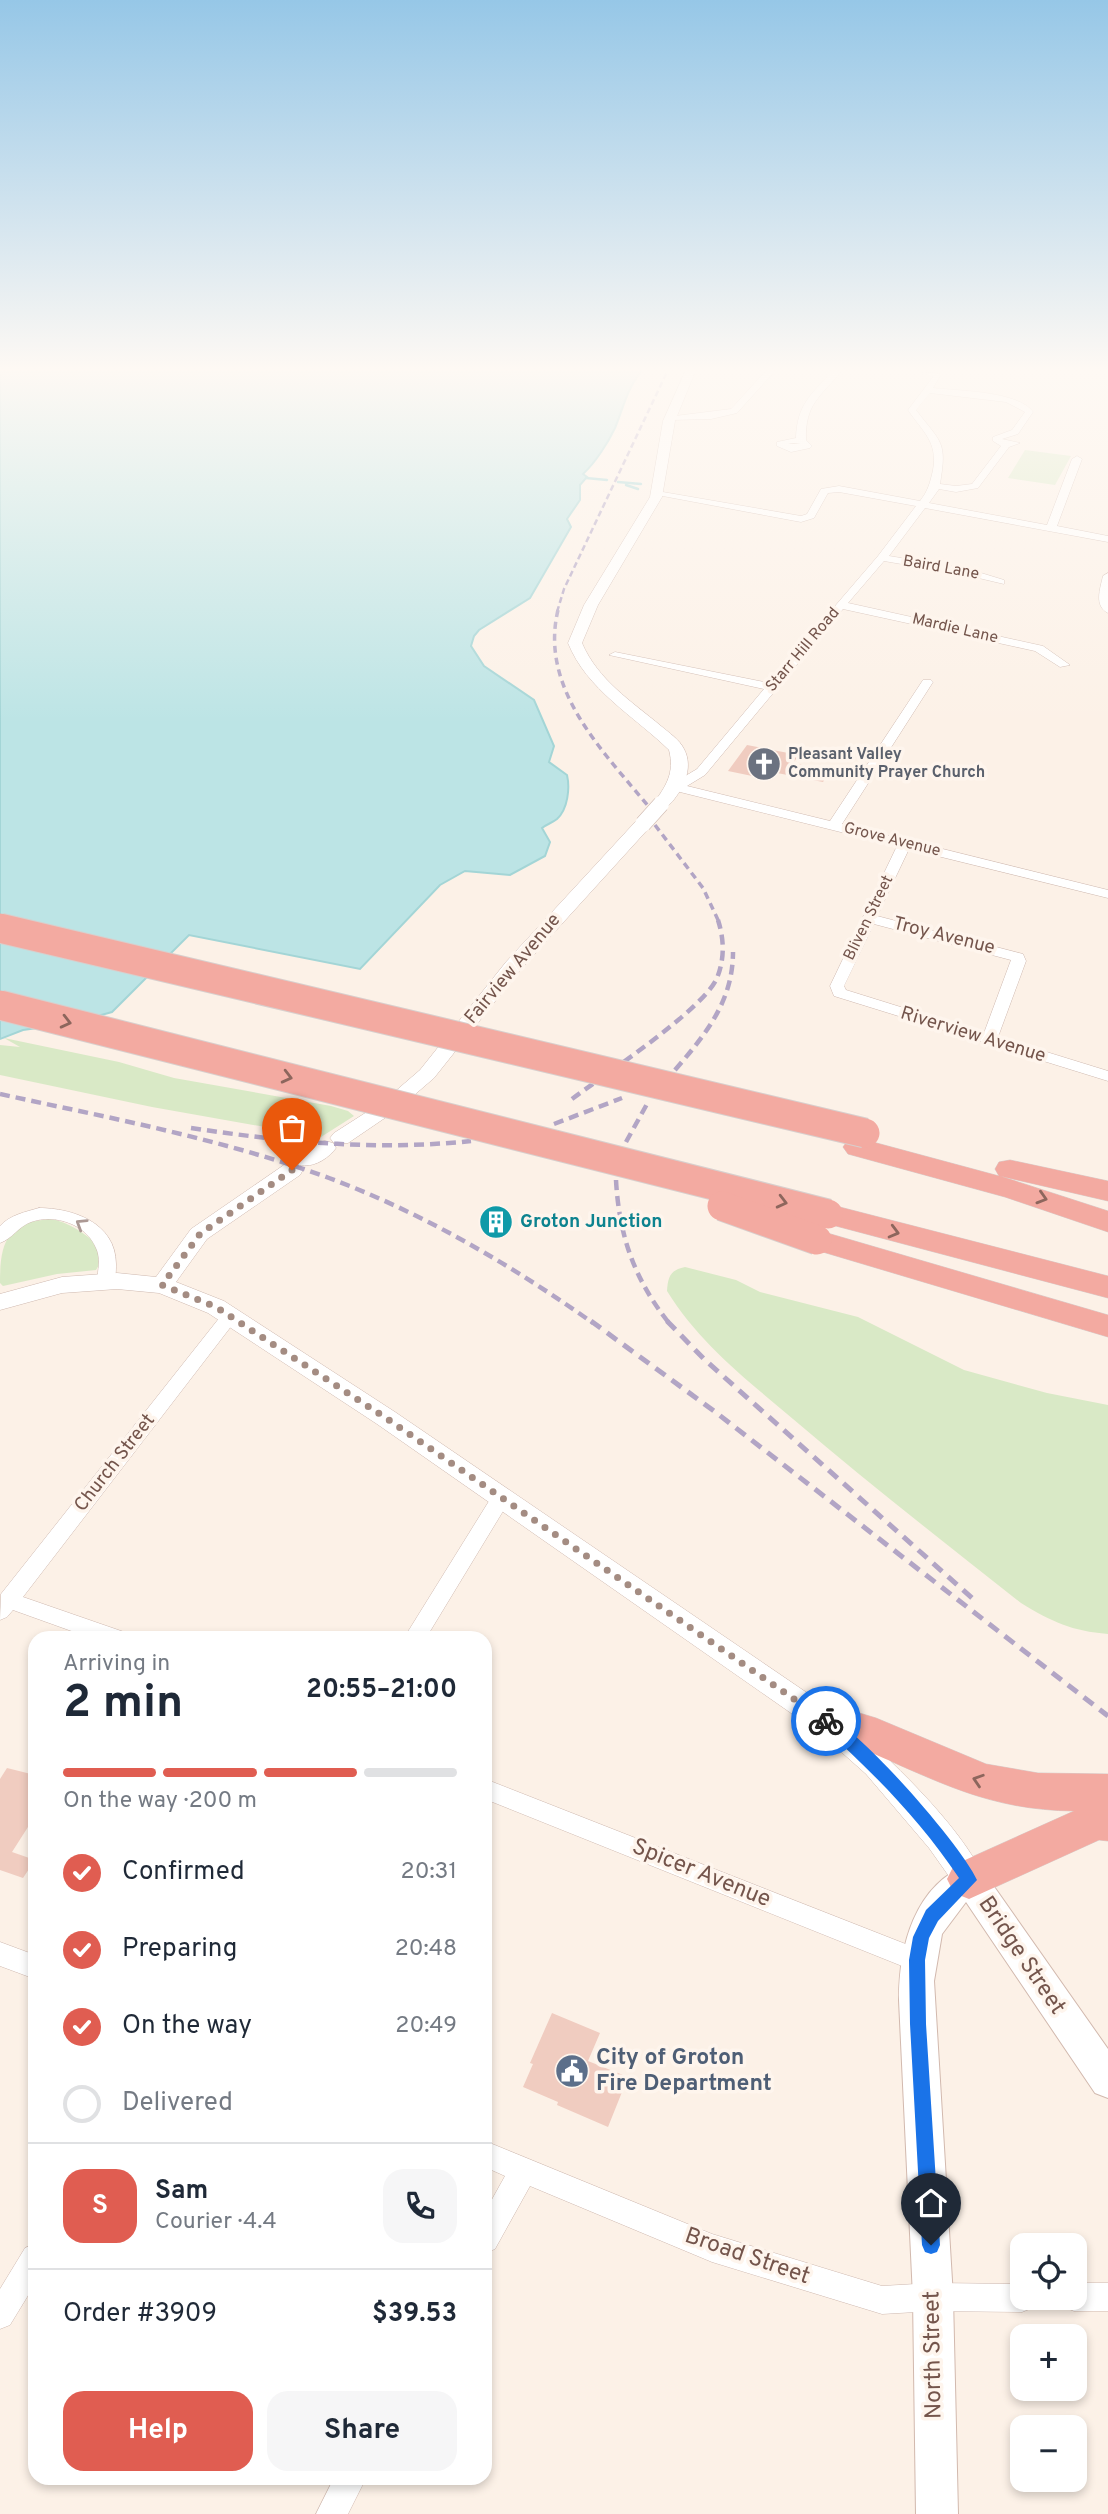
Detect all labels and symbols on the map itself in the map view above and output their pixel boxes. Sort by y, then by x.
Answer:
street label: Baird Lane [901,551,981,585]
street label: Starr Hill Road [762,604,844,696]
street label: Mardie Lane [910,609,1000,649]
church icon: Pleasant Valley Community Prayer Church [745,745,783,783]
place label: Pleasant Valley Community Prayer Church [788,745,985,783]
street label: Grove Avenue [842,818,942,862]
street label: Bliven Street [840,872,898,964]
street label: Fairview Avenue [460,909,566,1029]
street label: Troy Avenue [891,912,997,960]
street label: Riverview Avenue [898,1002,1048,1068]
one-way arrow [60,1014,72,1028]
one-way arrow [281,1069,293,1083]
pin [262,1098,322,1170]
one-way arrow [1036,1190,1048,1205]
one-way arrow [776,1194,788,1208]
building icon: Groton Junction [477,1203,515,1241]
place label: Groton Junction [520,1210,663,1234]
one-way arrow [76,1219,89,1232]
one-way arrow [888,1224,900,1239]
street label: Church Street [69,1409,161,1517]
courier [791,1686,861,1756]
one-way arrow [972,1773,984,1788]
street label: Spicer Avenue [627,1833,775,1915]
street label: Bridge Street [971,1891,1071,2021]
place label: City of Groton Fire Department [596,2044,772,2099]
public building icon: City of Groton Fire Department [553,2052,591,2090]
pin [901,2173,961,2245]
street label: Broad Street [680,2222,814,2292]
street label: North Street [918,2291,950,2419]

